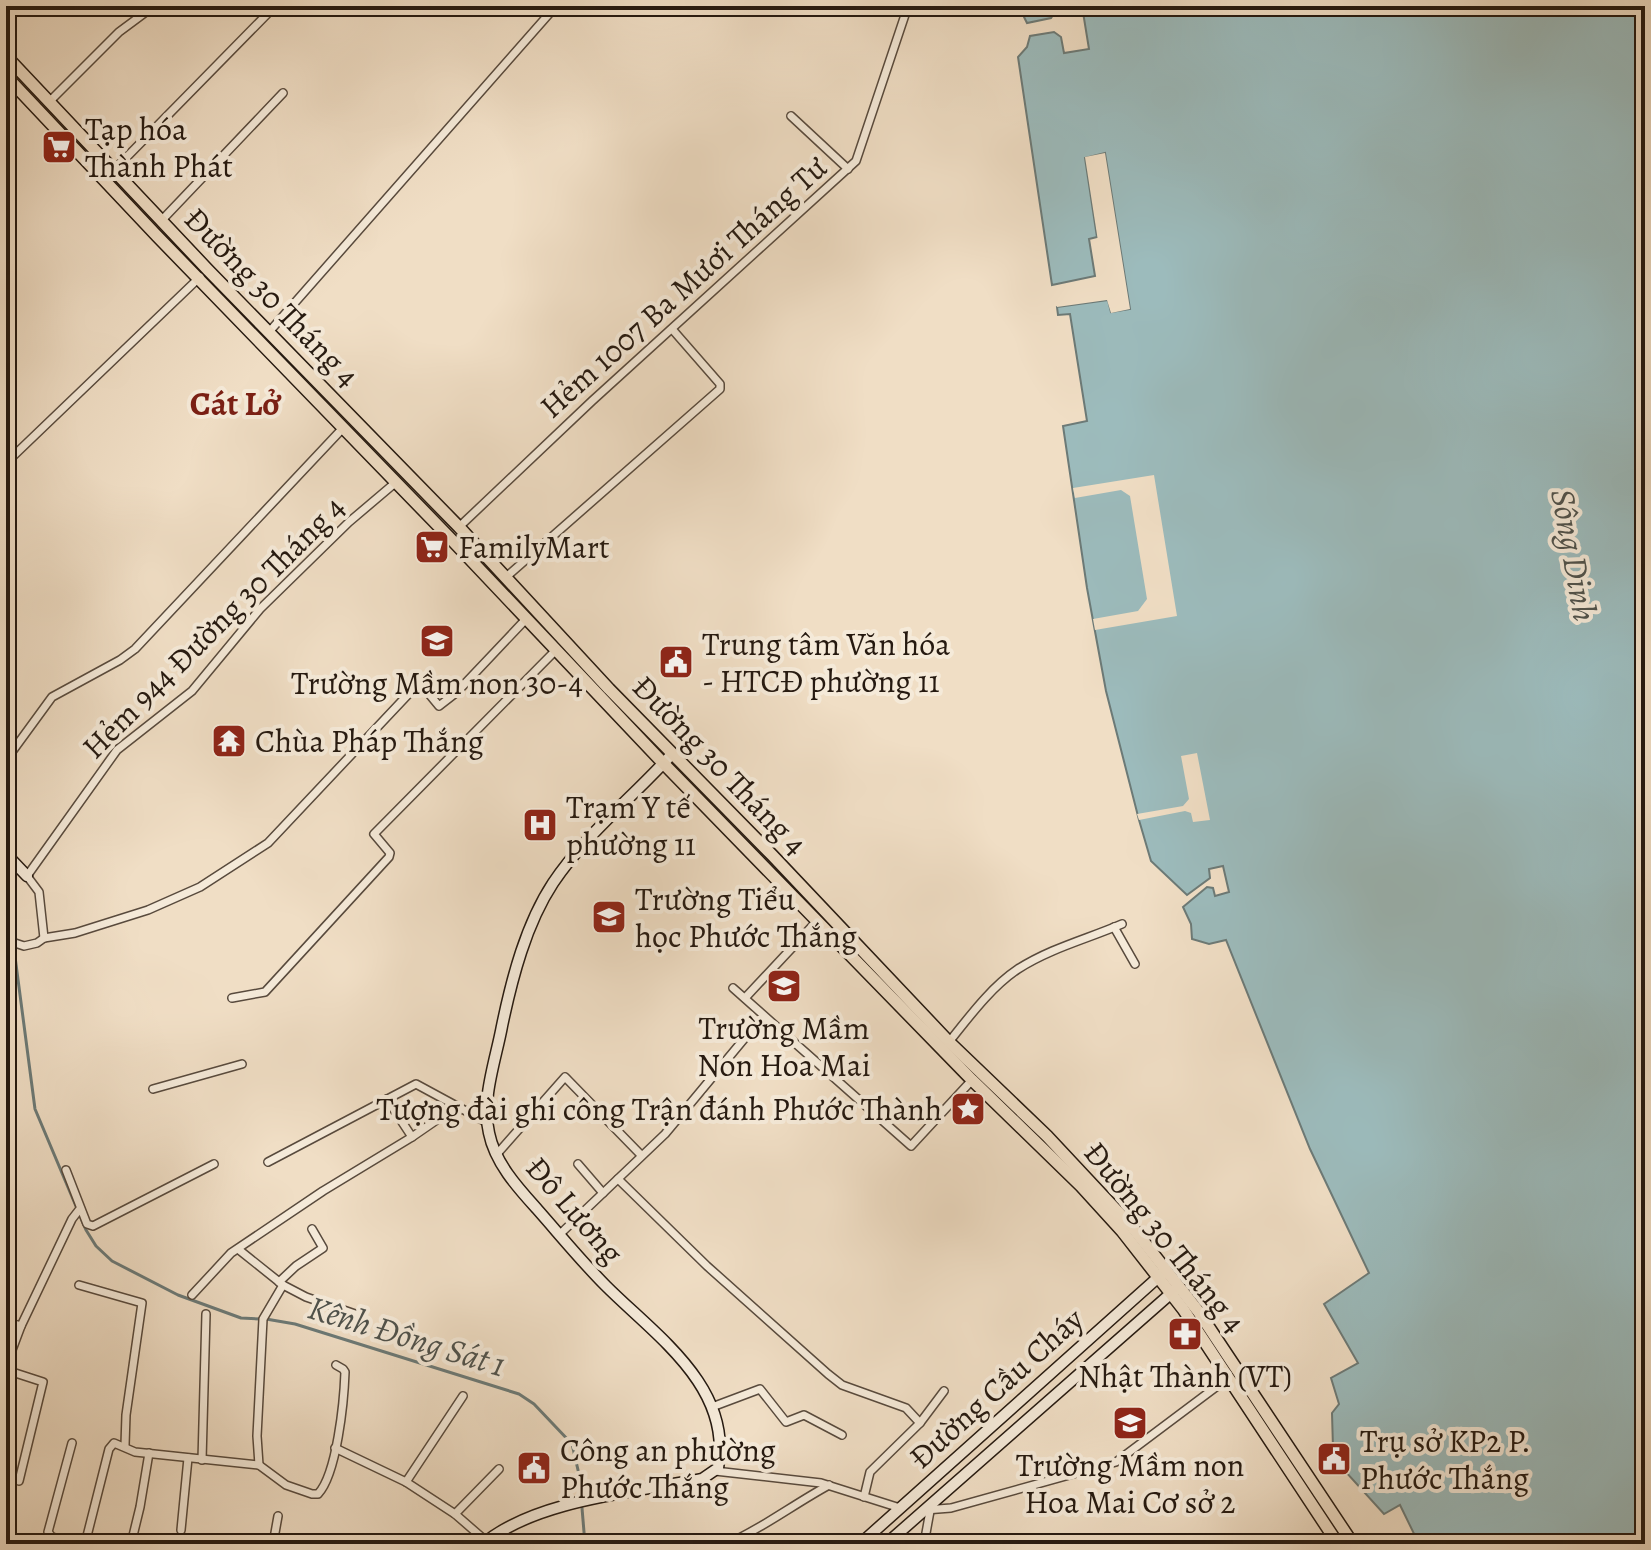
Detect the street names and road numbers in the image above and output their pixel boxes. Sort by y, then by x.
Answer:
street label: Hẻm 1007 Ba Mươi Tháng Tư [530,146,836,428]
street label: Đường 30 Tháng 4 [175,197,369,397]
street label: Hẻm 944 Đường 30 Tháng 4 [72,486,354,768]
street label: Đường 30 Tháng 4 [623,665,817,865]
street label: Đường 30 Tháng 4 [1074,1132,1256,1342]
street label: Đô Lương [516,1147,634,1273]
street label: Đường Cầu Cháy [899,1297,1093,1478]

